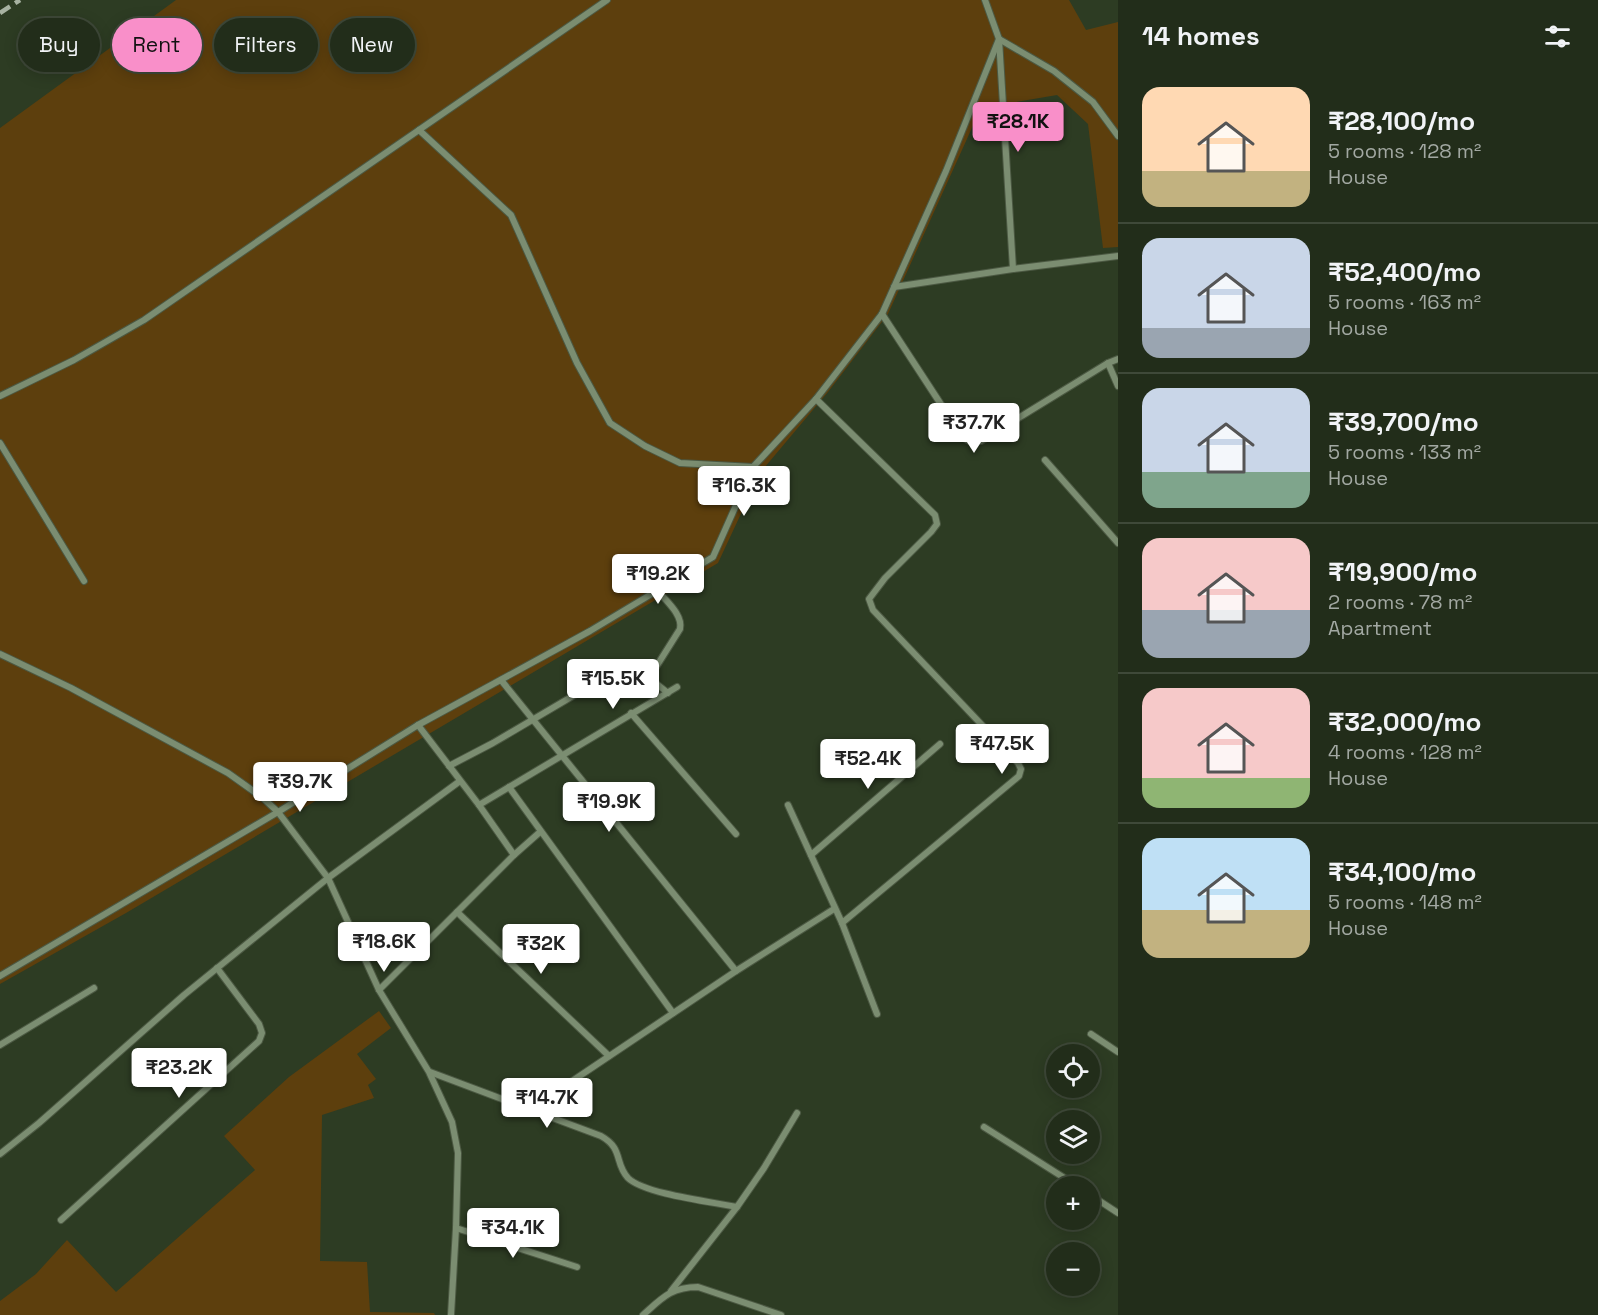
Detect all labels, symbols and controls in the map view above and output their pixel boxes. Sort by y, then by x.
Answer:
chip: Buy [18,18,100,72]
chip: Rent [112,18,202,72]
chip: Filters [214,18,318,72]
chip: New [330,18,415,72]
text: 14 homes [1142,19,1260,53]
icon: filters [1541,20,1574,53]
pin: ₹28.1K [969,102,1067,153]
text: ₹28,100/mo [1328,104,1475,138]
text: ₹28.1K [987,108,1049,134]
icon: home [1190,111,1262,183]
text: 5 rooms · 128 m² [1328,138,1481,164]
text: House [1328,164,1388,190]
text: ₹52,400/mo [1328,255,1481,289]
icon: home [1190,262,1262,334]
text: 5 rooms · 163 m² [1328,289,1481,315]
text: House [1328,315,1388,341]
pin: ₹37.7K [925,403,1023,454]
text: ₹39,700/mo [1328,405,1479,439]
text: ₹37.7K [942,409,1006,435]
icon: home [1190,412,1262,484]
text: 5 rooms · 133 m² [1328,439,1481,465]
text: House [1328,465,1388,491]
pin: ₹16.3K [695,466,793,517]
text: ₹16.3K [712,472,776,498]
pin: ₹19.2K [609,554,707,605]
text: ₹19,900/mo [1328,555,1477,589]
text: ₹19.2K [626,560,690,586]
icon: home [1190,562,1262,634]
text: 2 rooms · 78 m² [1328,589,1472,615]
text: Apartment [1328,615,1432,641]
pin: ₹15.5K [564,659,662,710]
text: ₹15.5K [581,665,645,691]
text: ₹32,000/mo [1328,705,1482,739]
icon: home [1190,712,1262,784]
pin: ₹47.5K [953,724,1051,775]
text: ₹47.5K [970,730,1034,756]
pin: ₹52.4K [819,739,917,790]
text: 4 rooms · 128 m² [1328,739,1482,765]
text: ₹52.4K [834,745,902,771]
pin: ₹39.7K [251,762,349,813]
text: House [1328,765,1388,791]
text: ₹39.7K [267,768,333,794]
pin: ₹19.9K [560,782,658,833]
text: ₹19.9K [577,788,641,814]
text: ₹34,100/mo [1328,855,1476,889]
icon: home [1190,862,1262,934]
text: 5 rooms · 148 m² [1328,889,1482,915]
text: House [1328,915,1388,941]
pin: ₹18.6K [335,922,433,973]
pin: ₹32K [505,924,577,975]
text: ₹18.6K [352,928,416,954]
text: ₹32K [517,930,566,956]
map controls [1046,1044,1100,1296]
button: locate [1046,1044,1100,1098]
pin: ₹23.2K [130,1048,228,1099]
text: ₹23.2K [146,1054,212,1080]
pin: ₹14.7K [498,1078,596,1129]
text: ₹14.7K [515,1084,579,1110]
button: layers [1046,1110,1100,1164]
button: + [1046,1176,1100,1230]
pin: ₹34.1K [464,1208,562,1259]
text: ₹34.1K [481,1214,545,1240]
button: − [1046,1242,1100,1296]

